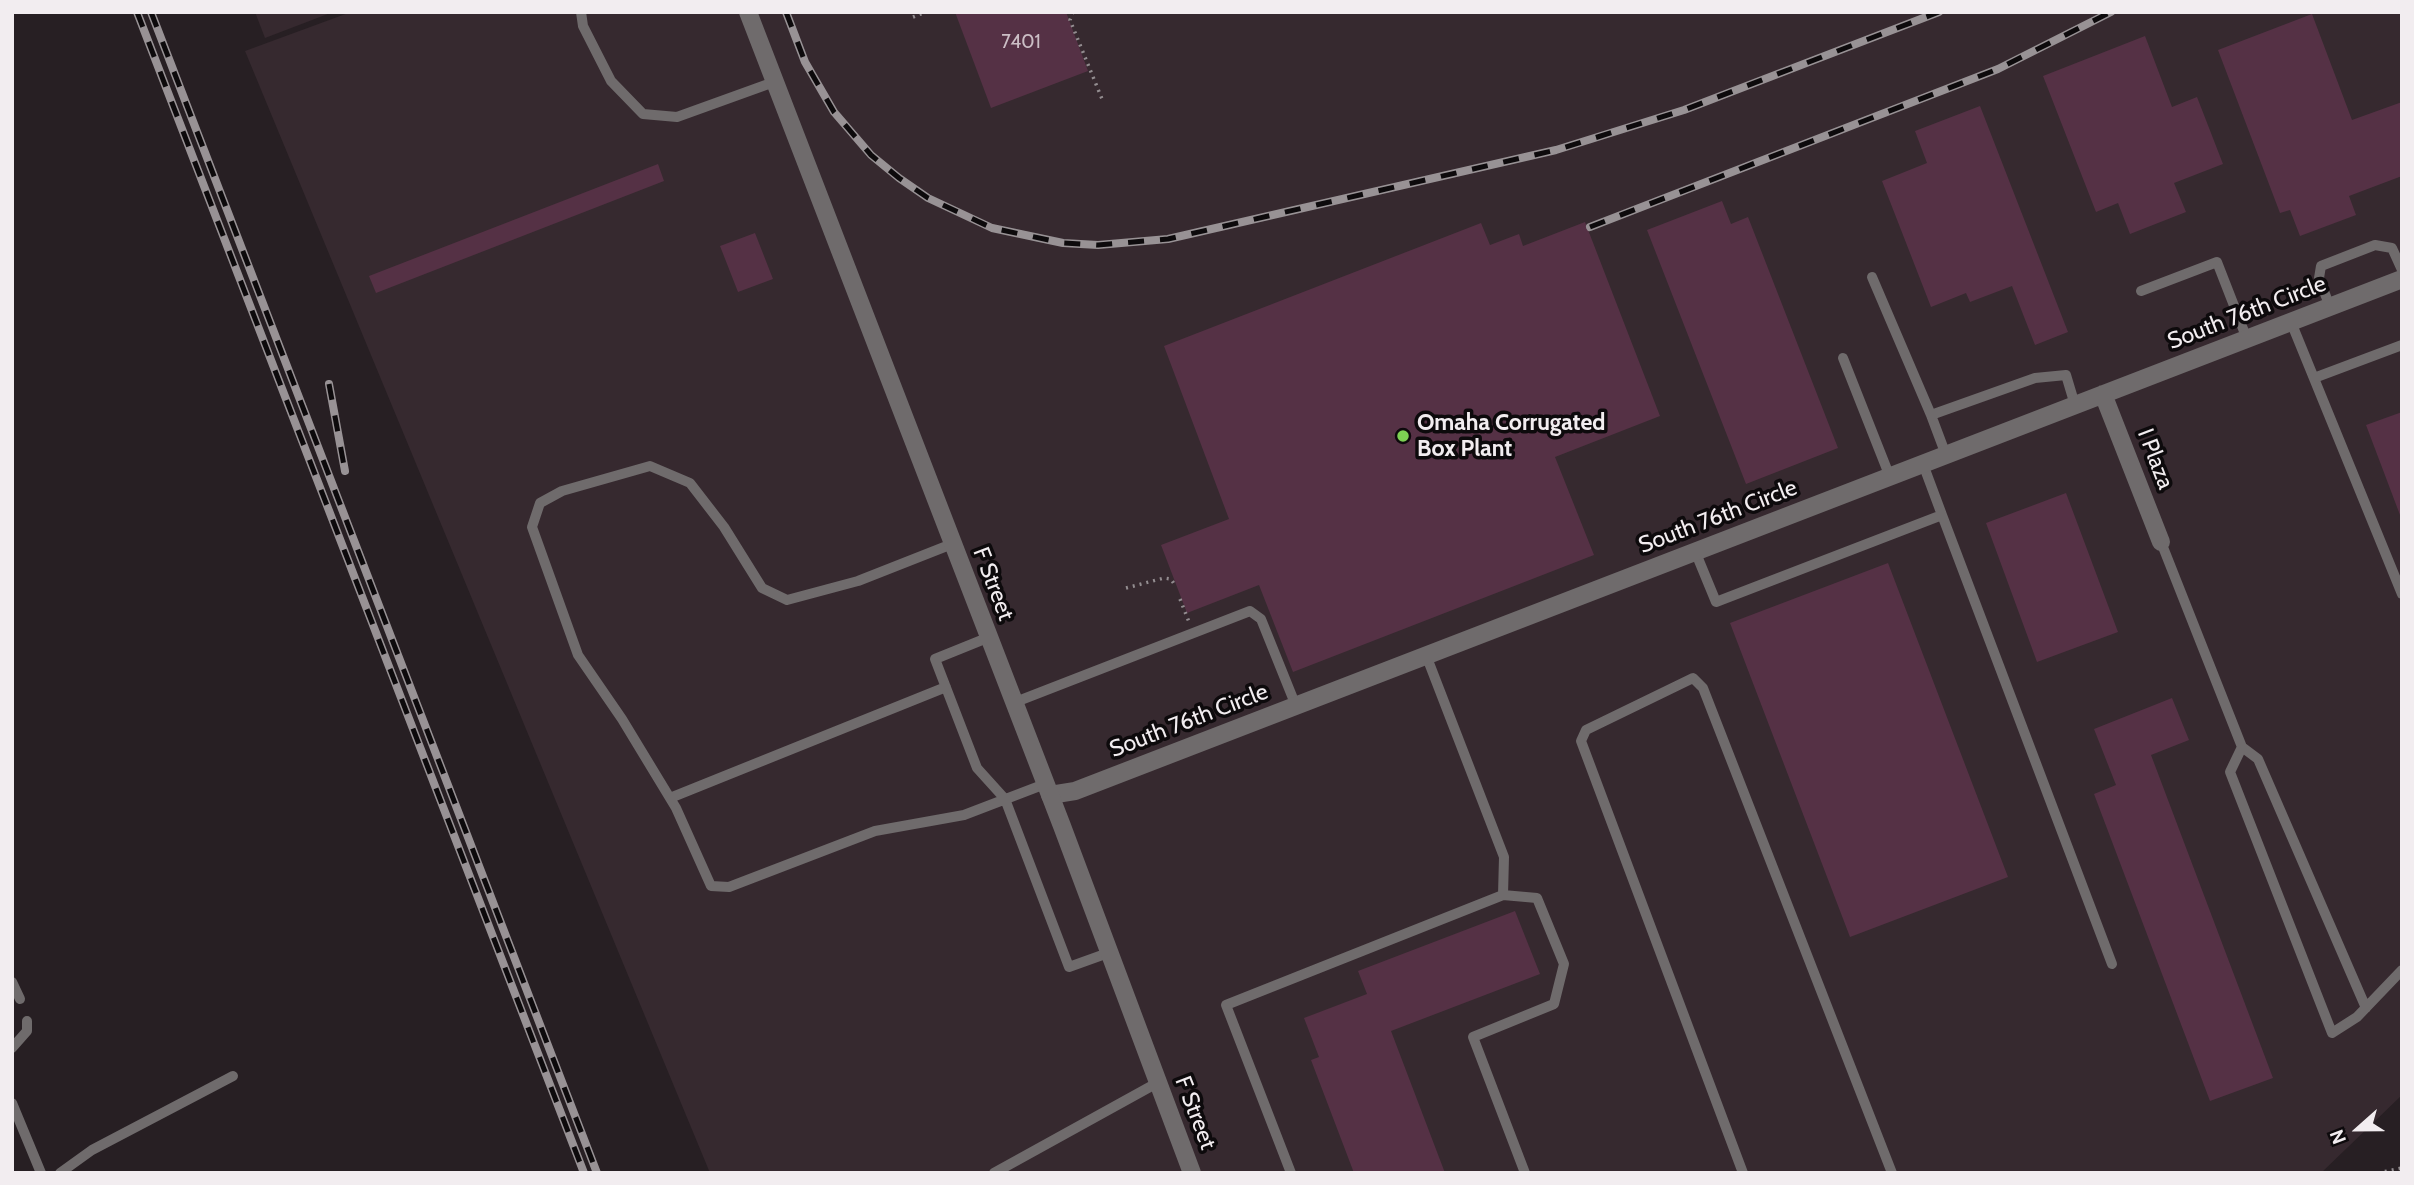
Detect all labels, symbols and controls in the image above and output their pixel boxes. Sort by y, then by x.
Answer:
house number: 7401 [1001,31,1041,53]
street label: South 76th Circle [2164,270,2330,356]
place label: Omaha Corrugated Box Plant [1417,409,1606,463]
street label: I Plaza [2131,425,2179,493]
marker: Omaha Corrugated Box Plant [1395,428,1411,444]
street label: South 76th Circle [1635,474,1801,560]
street label: F Street [966,543,1020,625]
street label: South 76th Circle [1106,678,1272,764]
street label: F Street [1168,1072,1222,1154]
north arrow [2323,1094,2393,1164]
text: N [2325,1126,2351,1147]

